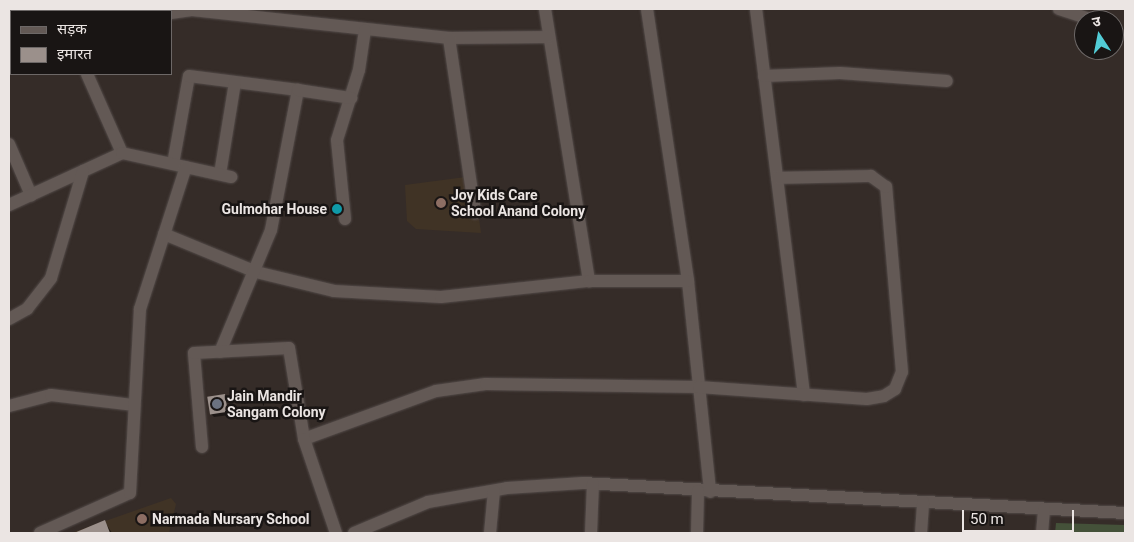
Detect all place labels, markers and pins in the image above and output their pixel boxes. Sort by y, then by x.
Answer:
place label: Joy Kids Care School Anand Colony [451,187,585,220]
marker: Joy Kids Care School Anand Colony [435,197,447,209]
place label: Gulmohar House [222,201,327,217]
marker: Gulmohar House [331,203,343,215]
place label: Jain Mandir Sangam Colony [227,388,326,421]
marker: Jain Mandir Sangam Colony [211,398,223,410]
place label: Narmada Nursary School [152,511,310,527]
marker: Narmada Nursary School [136,513,148,525]

